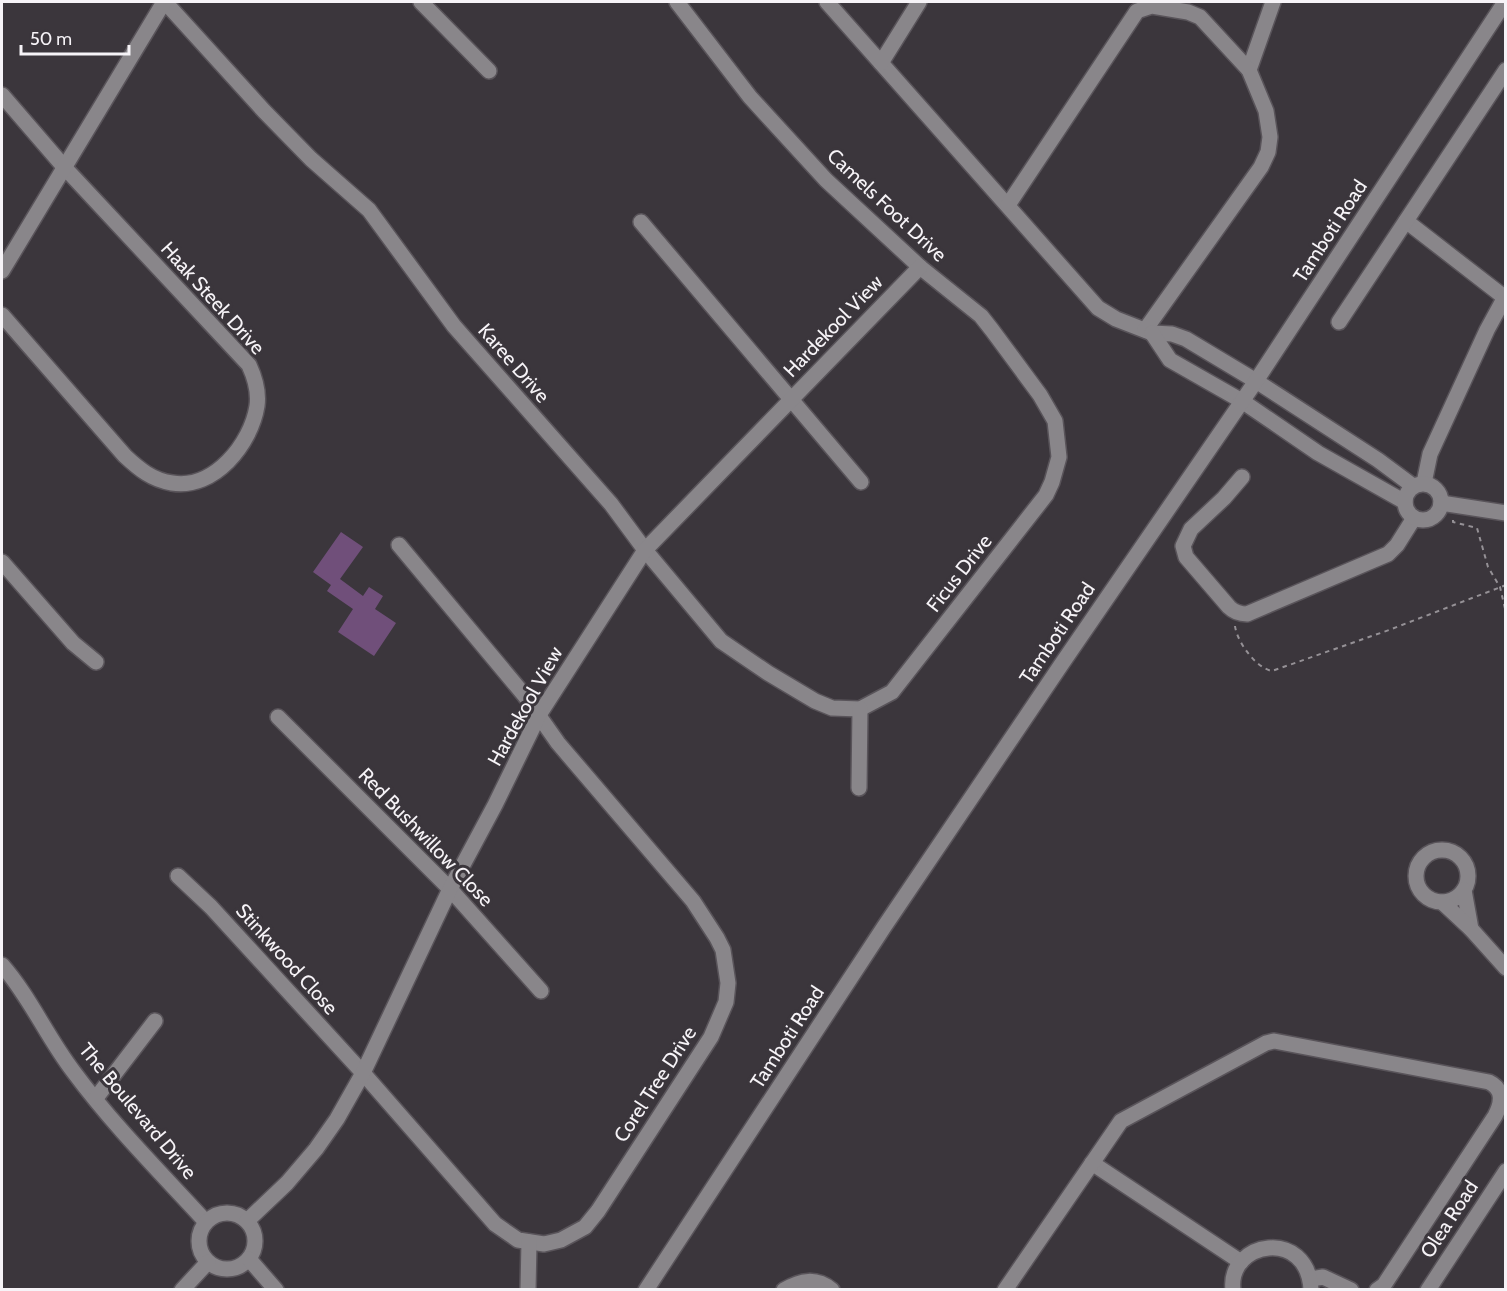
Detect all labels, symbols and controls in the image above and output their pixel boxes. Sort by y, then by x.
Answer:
scale bar [21,18,129,56]
text: 50 m [30,28,72,50]
street label: Camels Foot Drive [822,143,952,267]
street label: Tamboti Road [1288,175,1372,287]
street label: Haak Steek Drive [156,237,270,359]
street label: Hardekool View [778,270,888,382]
street label: Karee Drive [473,319,555,407]
street label: Ficus Drive [921,529,997,617]
street label: Tamboti Road [1014,578,1100,688]
street label: Hardekool View [482,642,568,770]
street label: Red Bushwillow Close [354,763,498,911]
street label: Stinkwood Close [231,899,343,1019]
street label: Tamboti Road [745,981,829,1093]
street label: Corel Tree Drive [609,1022,701,1146]
street label: The Boulevard Drive [74,1038,202,1184]
street label: Olea Road [1415,1176,1483,1262]

